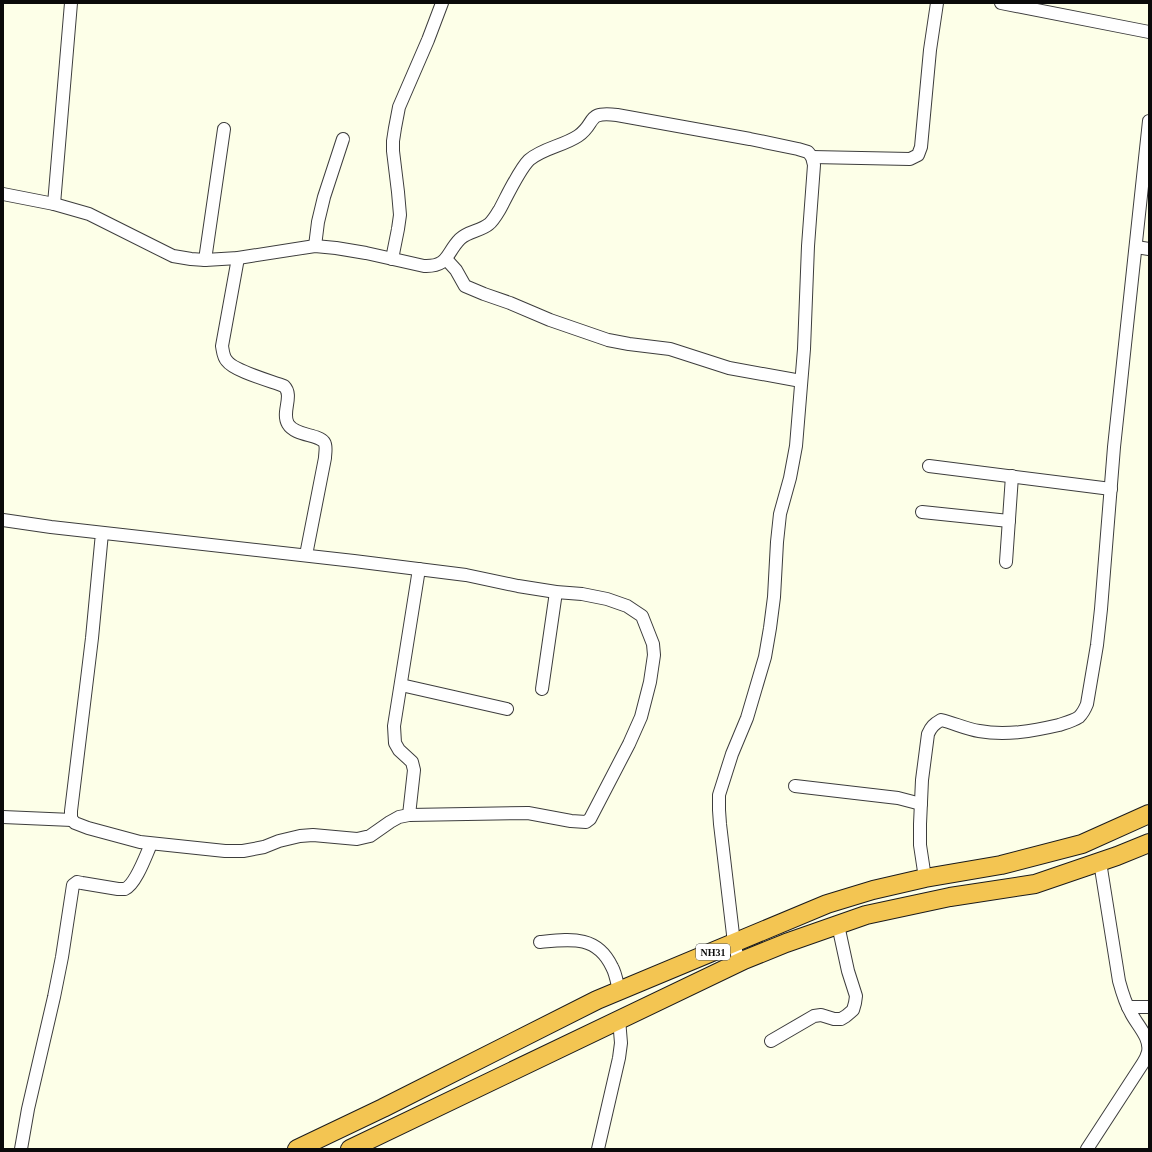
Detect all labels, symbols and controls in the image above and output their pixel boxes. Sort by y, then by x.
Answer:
road number: NH31 [696,944,730,960]

